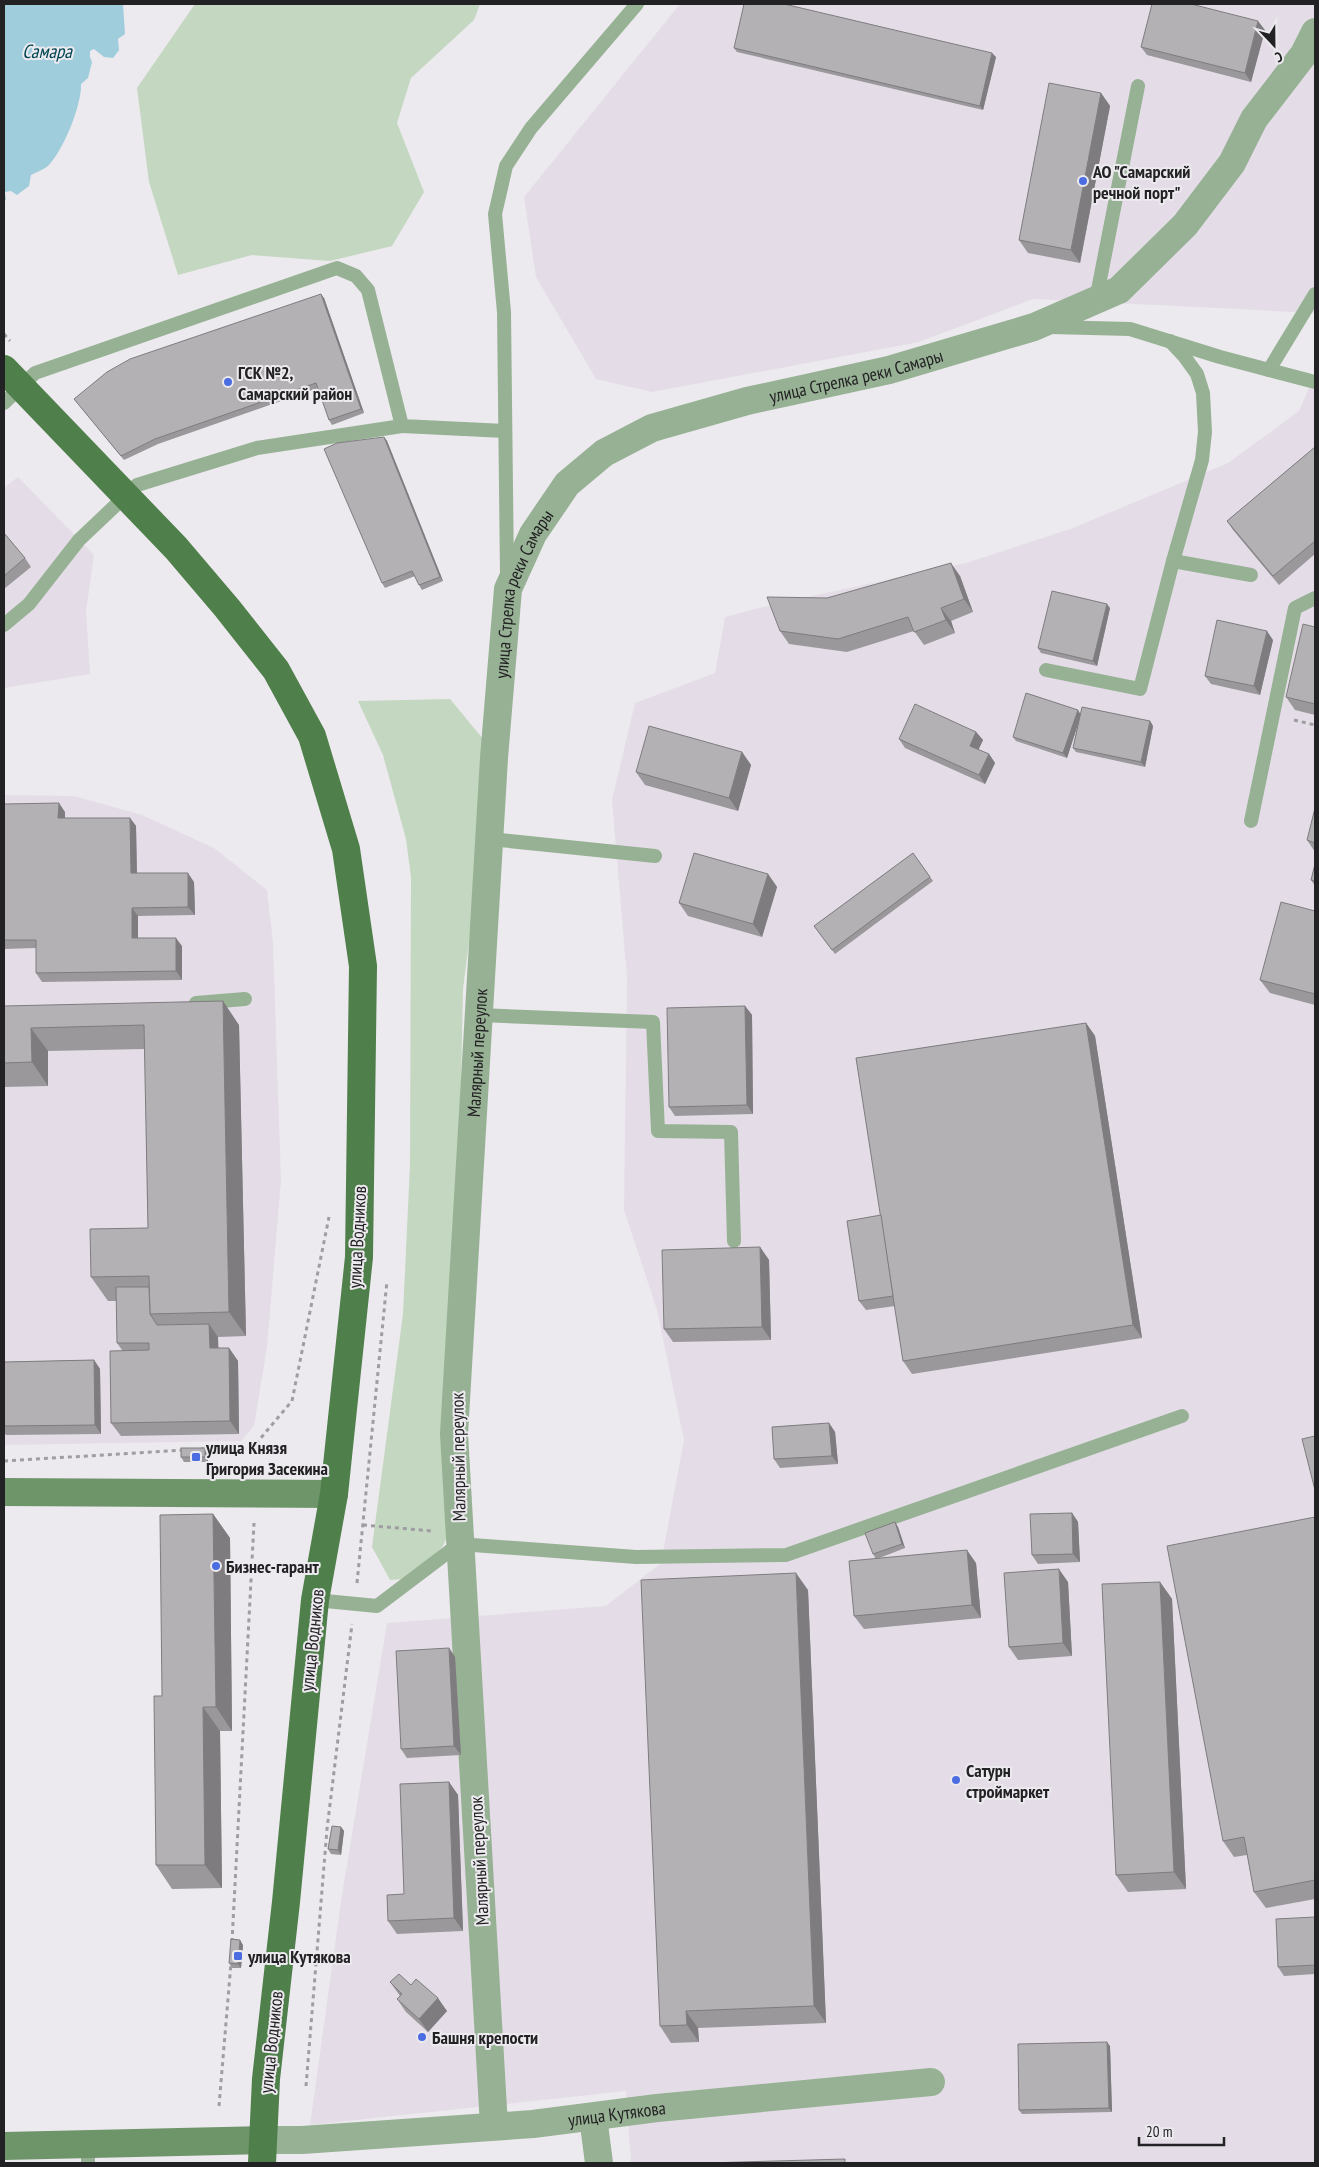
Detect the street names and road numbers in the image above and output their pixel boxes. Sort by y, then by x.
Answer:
street label: улица Стрелка реки Самары [767,343,946,407]
street label: улица Стрелка реки Самары [489,505,558,679]
street label: Малярный переулок [461,988,492,1118]
street label: улица Водников [343,1185,371,1289]
street label: Малярный переулок [445,1392,471,1522]
street label: улица Водников [295,1588,329,1692]
street label: Малярный переулок [464,1796,494,1926]
street label: улица Водников [254,1990,288,2094]
street label: улица Кутякова [567,2096,667,2131]

